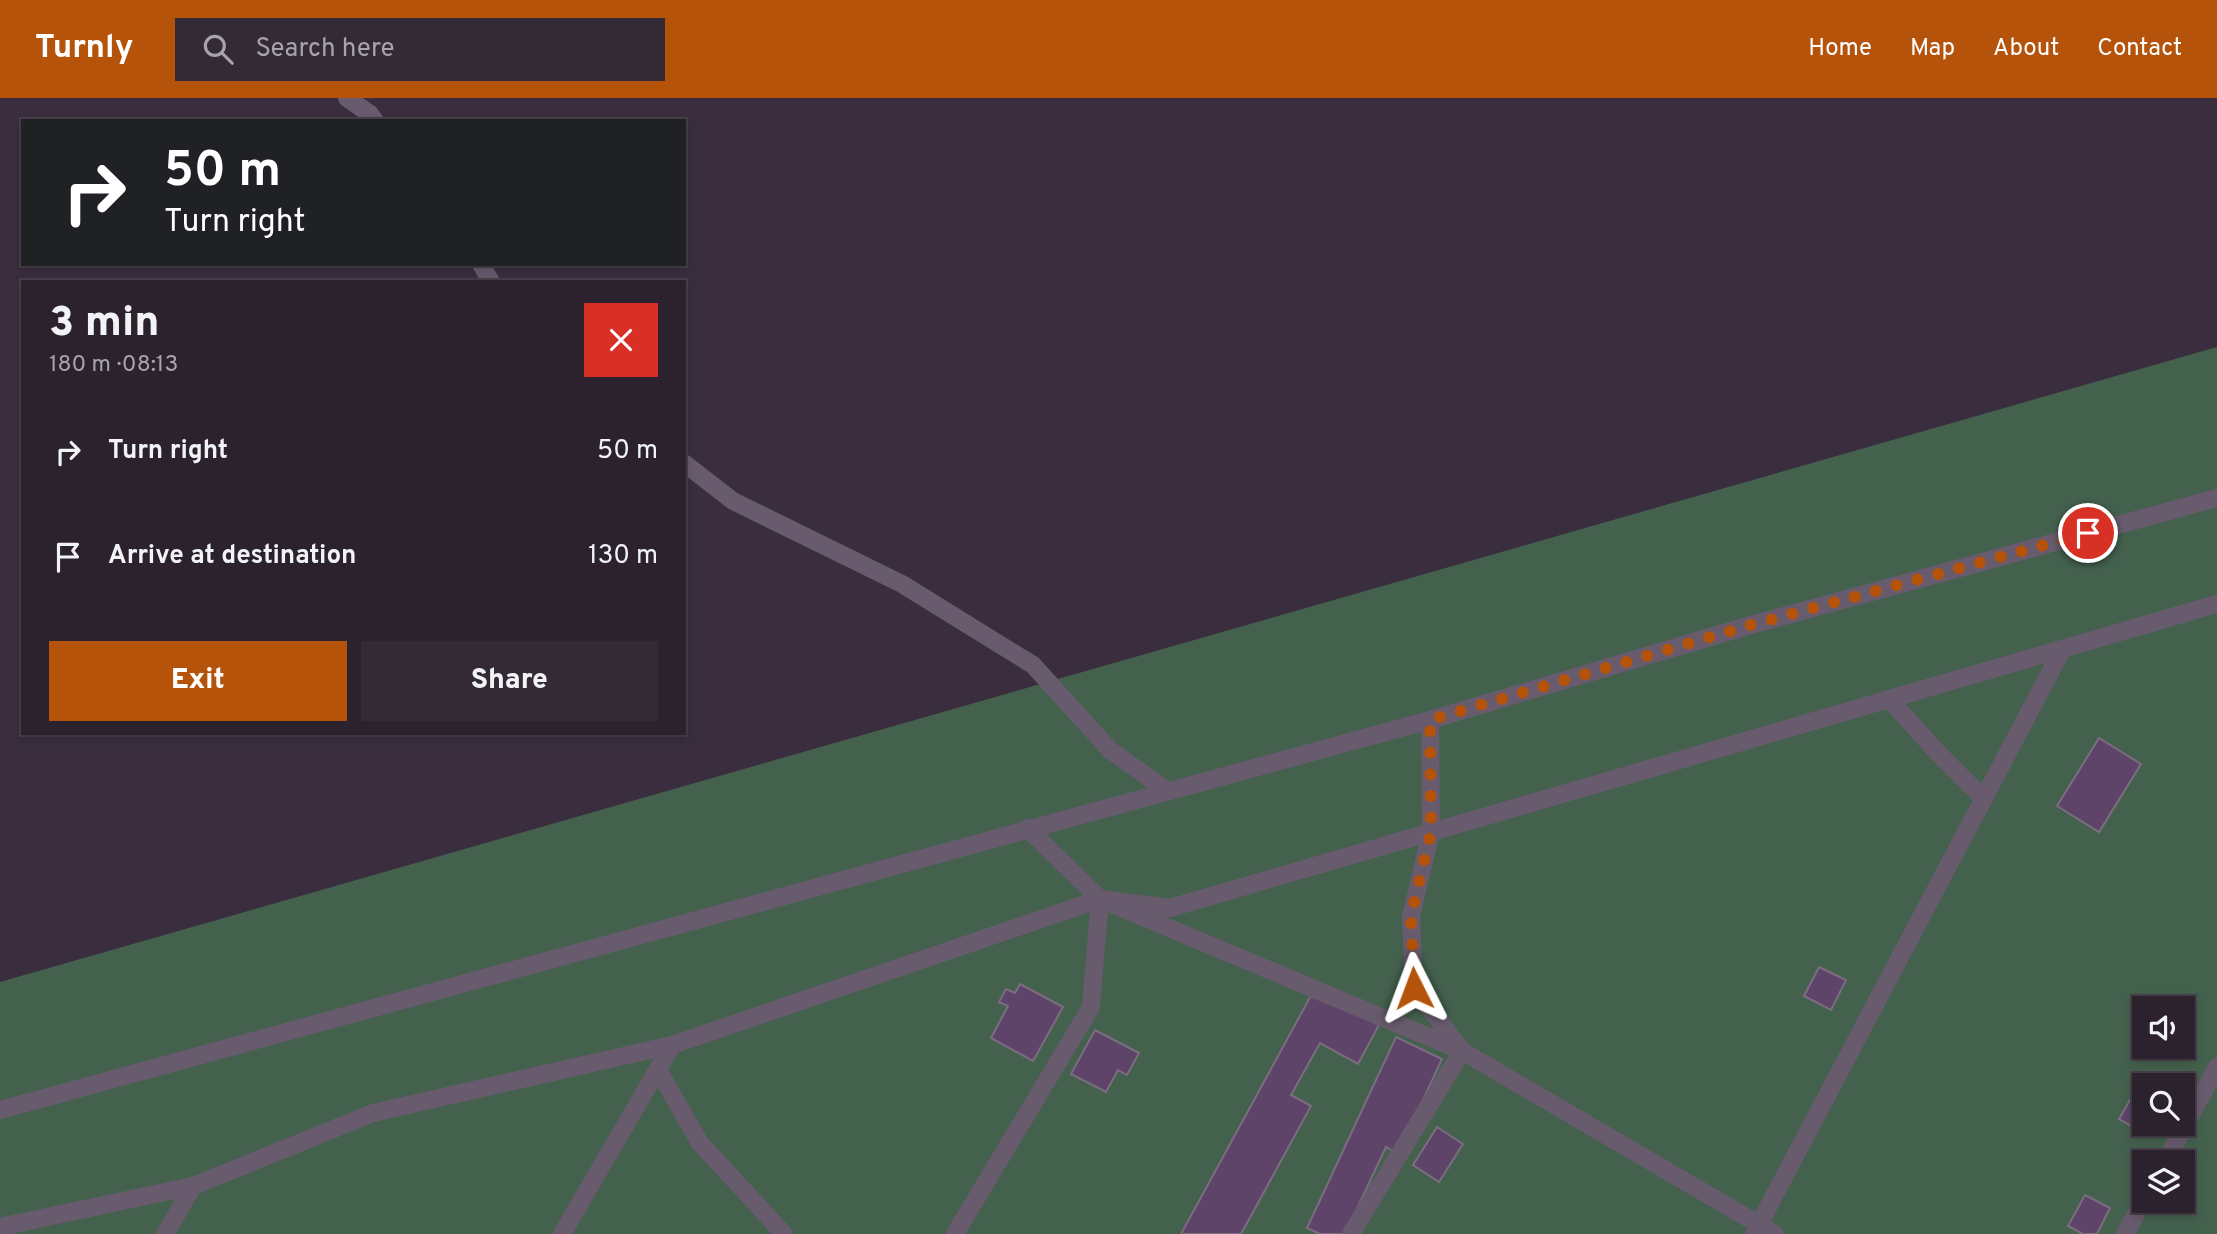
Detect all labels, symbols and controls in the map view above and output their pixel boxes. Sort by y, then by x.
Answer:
search box [175,18,665,81]
text: Turnly [35,28,133,70]
icon: search [199,30,237,68]
text: Search here [255,33,394,66]
text: Home [1808,34,1872,64]
text: Map [1910,34,1955,64]
text: About [1993,34,2059,64]
text: Contact [2097,34,2182,64]
text: 50 m [164,142,281,204]
icon: right [49,147,140,238]
text: Turn right [164,203,306,243]
text: 3 min [49,298,160,351]
button: close [584,303,658,377]
text: 180 m · 08:13 [49,351,178,380]
icon: right [49,433,87,471]
text: Turn right [108,435,228,468]
text: 50 m [597,435,658,468]
pin [2058,503,2118,563]
icon: arrive [2069,514,2107,552]
icon: arrive [49,538,87,576]
text: Arrive at destination [108,540,356,573]
text: 130 m [588,540,658,573]
button: Exit [49,641,347,721]
button: Share [361,641,658,721]
position arrow [1377,951,1451,1025]
map controls [2132,996,2195,1213]
button: sound [2132,996,2195,1059]
button: search [2132,1073,2195,1136]
button: layers [2132,1150,2195,1213]

